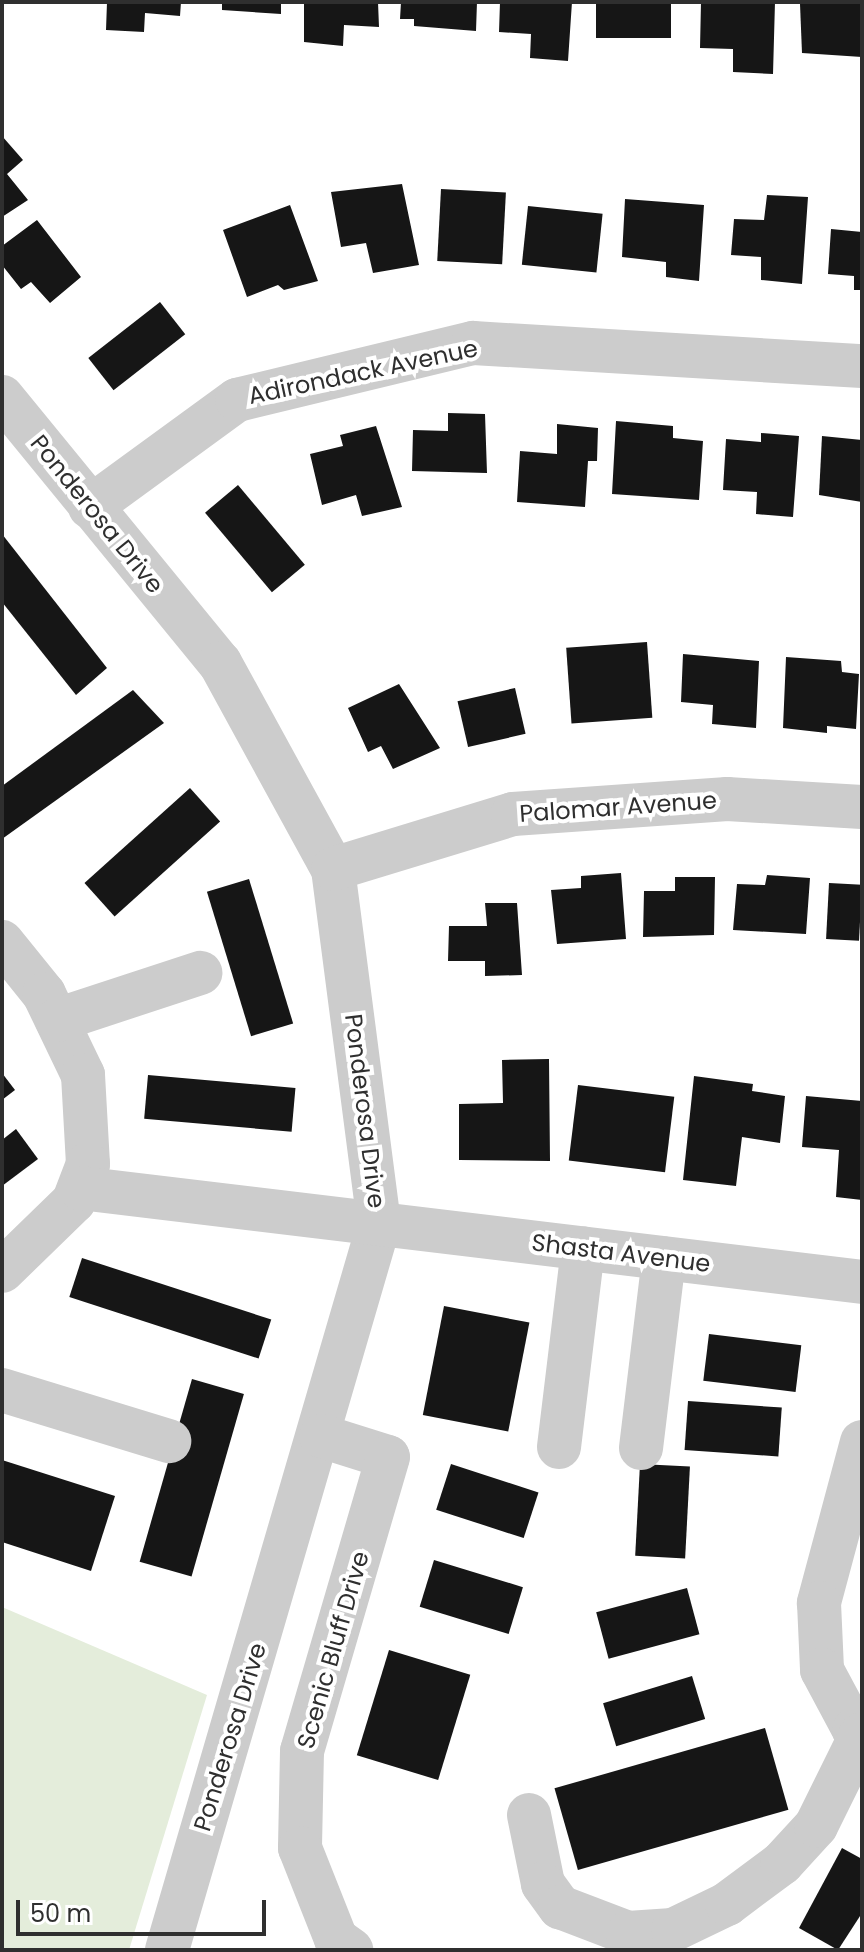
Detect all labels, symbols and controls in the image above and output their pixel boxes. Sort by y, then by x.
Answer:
street label: Adirondack Avenue [246,334,480,410]
street label: Ponderosa Drive [24,429,170,599]
street label: Palomar Avenue [518,786,718,828]
street label: Ponderosa Drive [339,1012,391,1210]
street label: Shasta Avenue [530,1228,712,1278]
street label: Scenic Bluff Drive [291,1548,375,1752]
street label: Ponderosa Drive [188,1639,272,1835]
scale bar [20,1884,270,1934]
text: 50 m [30,1897,91,1930]

